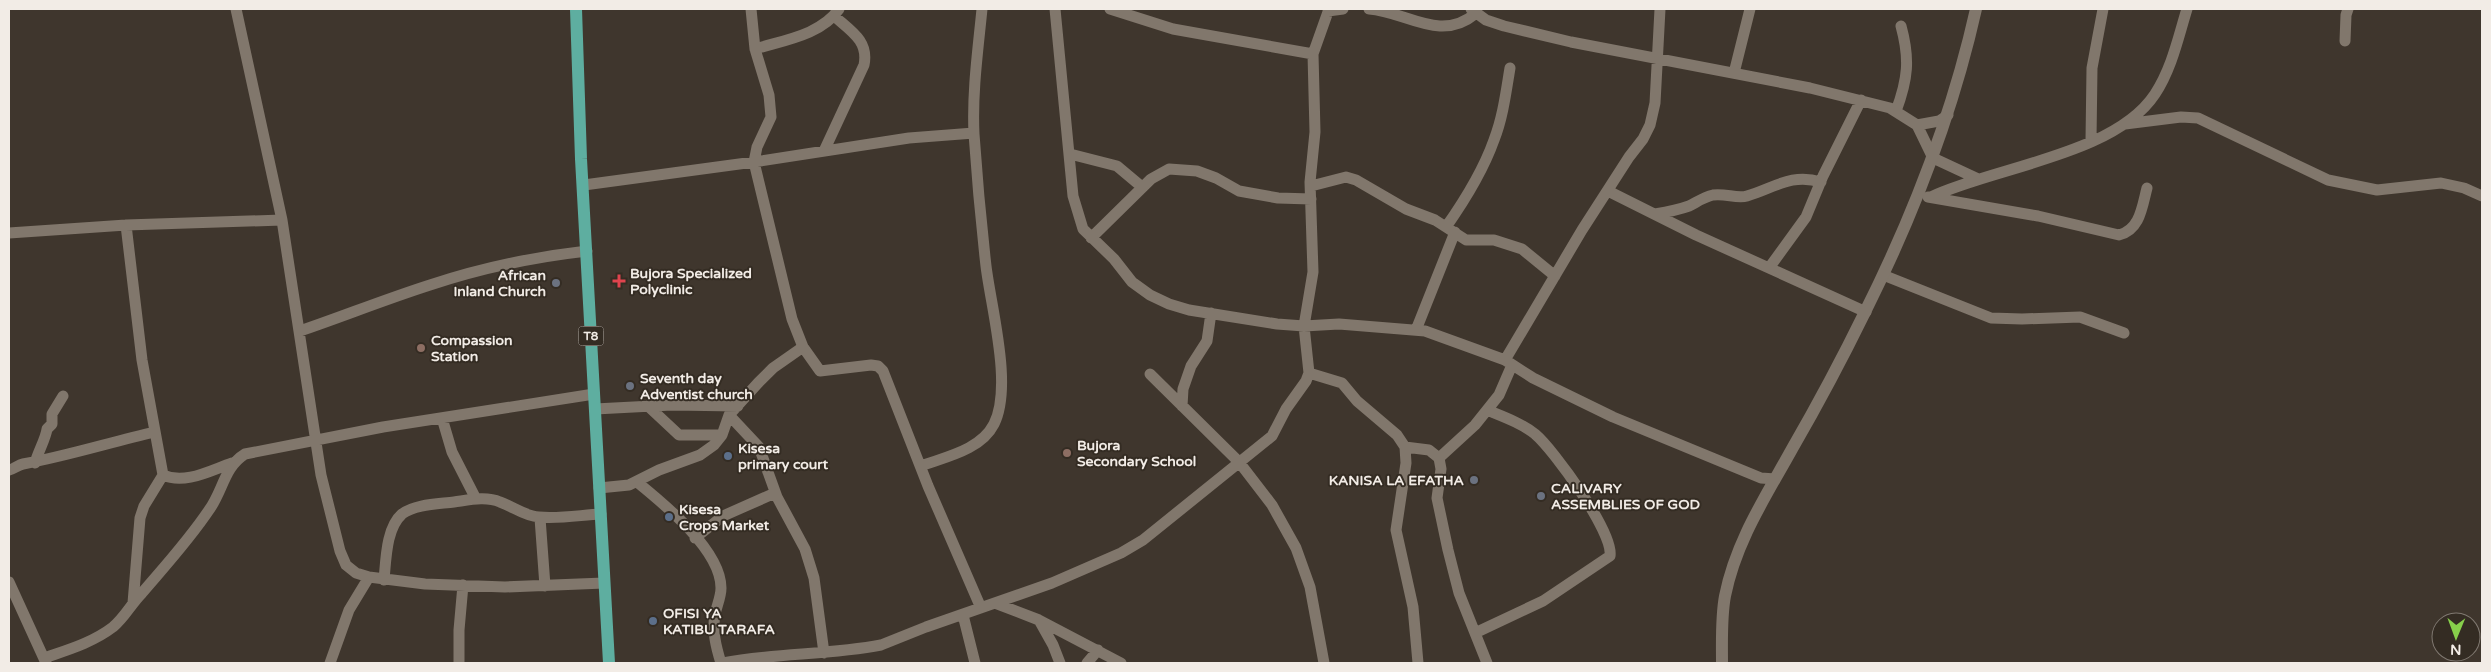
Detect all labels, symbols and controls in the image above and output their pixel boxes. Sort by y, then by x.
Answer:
place label: Bujora Specialized Polyclinic [630,265,752,298]
place label: African Inland Church [453,267,546,300]
marker: Bujora Specialized Polyclinic [612,274,626,288]
marker: African Inland Church [550,277,562,289]
road number: T8 [578,326,604,346]
place label: Compassion Station [431,332,513,365]
marker: Compassion Station [415,342,427,354]
place label: Seventh day Adventist church [640,370,753,403]
marker: Seventh day Adventist church [624,380,636,392]
place label: Bujora Secondary School [1077,437,1196,470]
place label: Kisesa primary court [738,440,829,473]
marker: Bujora Secondary School [1061,447,1073,459]
marker: Kisesa primary court [722,450,734,462]
place label: KANISA LA EFATHA [1329,472,1465,489]
marker: KANISA LA EFATHA [1468,474,1480,486]
place label: CALIVARY ASSEMBLIES OF GOD [1551,480,1701,513]
marker: CALIVARY ASSEMBLIES OF GOD [1535,490,1547,502]
place label: Kisesa Crops Market [679,501,770,534]
marker: Kisesa Crops Market [663,511,675,523]
place label: OFISI YA KATIBU TARAFA [663,605,775,638]
north arrow [2431,612,2481,662]
marker: OFISI YA KATIBU TARAFA [647,615,659,627]
text: N [2450,641,2462,658]

